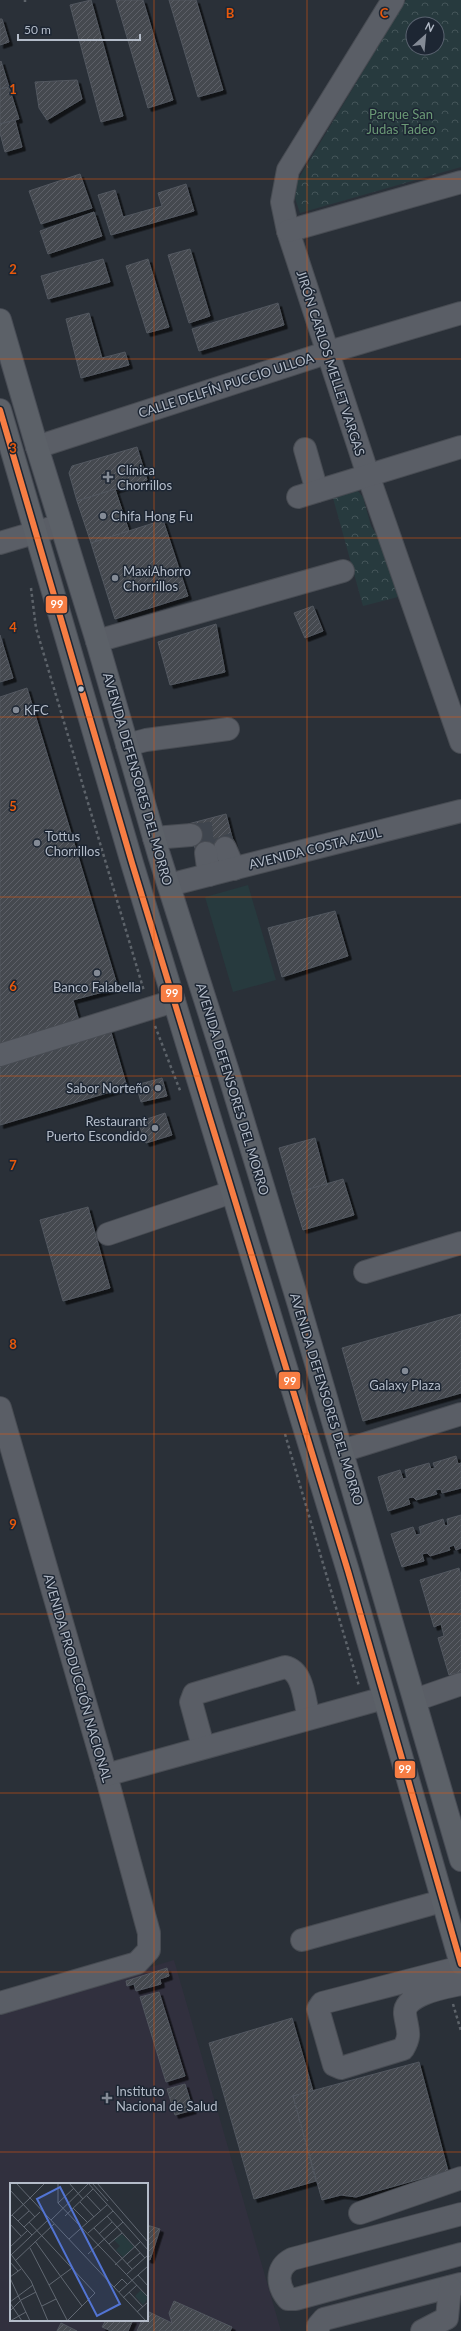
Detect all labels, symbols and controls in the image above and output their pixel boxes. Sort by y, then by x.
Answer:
text: B [226,5,235,21]
text: C [380,5,389,21]
scale bar [18,16,140,42]
north arrow [405,16,445,56]
text: N [423,19,436,34]
text: 50 m [24,22,51,37]
text: 1 [9,81,17,97]
park label: Parque San Judas Tadeo [366,106,436,137]
text: 2 [9,261,17,277]
street label: JIRÓN CARLOS MELLET VARGAS [293,268,369,458]
street label: CALLE DELFÍN PUCCIO ULLOA [136,349,316,421]
text: 3 [9,440,17,456]
place label: Clínica Chorrillos [117,462,172,493]
marker: Clínica Chorrillos [102,471,114,483]
place label: Chifa Hong Fu [111,508,193,524]
marker: Chifa Hong Fu [98,511,108,521]
place label: MaxiAhorro Chorrillos [123,563,191,594]
marker: MaxiAhorro Chorrillos [110,573,120,583]
line badge: 99 [45,595,68,614]
text: 99 [51,597,63,610]
text: 4 [9,619,17,635]
street label: AVENIDA DEFENSORES DEL MORRO [100,671,176,887]
unlabelled marker [76,684,86,694]
place label: KFC [24,702,49,718]
marker: KFC [11,705,21,715]
text: 5 [9,798,17,814]
street label: AVENIDA COSTA AZUL [247,824,383,872]
place label: Tottus Chorrillos [45,828,100,859]
marker: Tottus Chorrillos [32,838,42,848]
marker: Banco Falabella [92,968,102,978]
text: 6 [9,978,17,994]
place label: Banco Falabella [53,979,141,995]
street label: AVENIDA DEFENSORES DEL MORRO [193,981,273,1197]
line badge: 99 [160,984,183,1003]
text: 99 [166,986,178,999]
place label: Sabor Norteño [66,1080,150,1096]
marker: Sabor Norteño [153,1083,163,1093]
place label: Restaurant Puerto Escondido [46,1113,147,1144]
marker: Restaurant Puerto Escondido [150,1123,160,1133]
text: 7 [9,1157,17,1173]
street label: AVENIDA DEFENSORES DEL MORRO [287,1291,367,1507]
text: 8 [9,1336,17,1352]
marker: Galaxy Plaza [400,1366,410,1376]
line badge: 99 [278,1371,301,1390]
text: 99 [284,1374,296,1387]
place label: Galaxy Plaza [369,1377,441,1393]
text: 9 [9,1516,17,1532]
street label: AVENIDA PRODUCCIÓN NACIONAL [41,1572,116,1784]
line badge: 99 [394,1760,416,1779]
text: 99 [399,1762,411,1775]
place label: Instituto Nacional de Salud [116,2083,218,2114]
marker: Instituto Nacional de Salud [101,2092,113,2104]
inset map [10,2183,148,2321]

